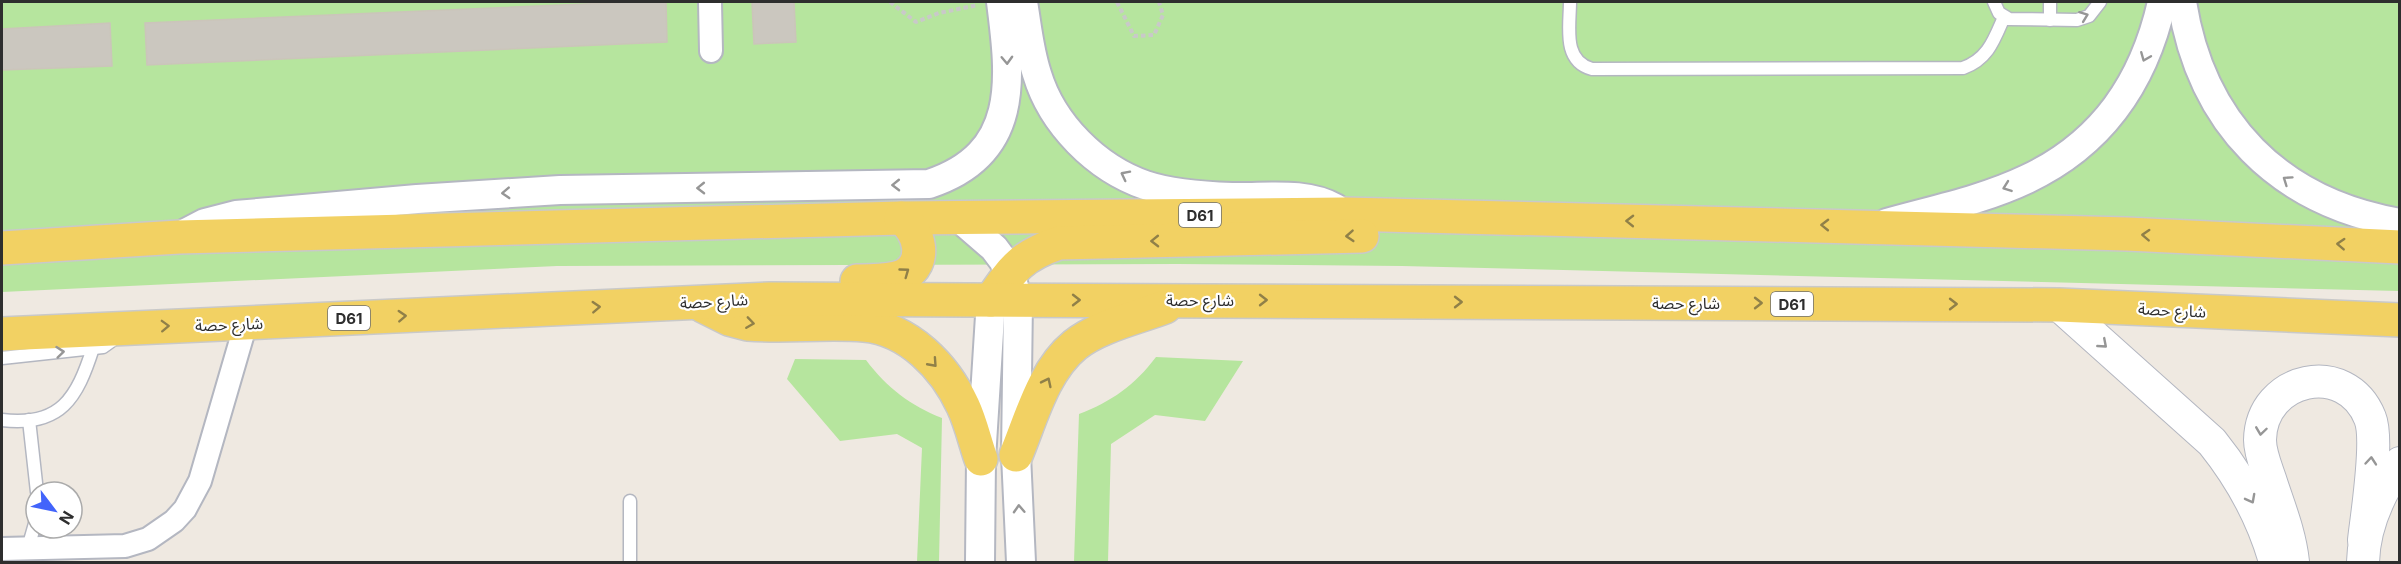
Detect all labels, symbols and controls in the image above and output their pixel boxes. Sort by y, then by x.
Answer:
one-way arrow [2078,11,2088,24]
one-way arrow [2140,51,2152,62]
one-way arrow [1001,55,1013,64]
one-way arrow [1120,171,1131,183]
one-way arrow [2283,176,2294,187]
one-way arrow [891,179,900,191]
one-way arrow [2002,179,2013,192]
one-way arrow [696,182,705,194]
one-way arrow [502,187,511,200]
road number: D61 [1179,203,1221,227]
one-way arrow [1626,214,1635,227]
one-way arrow [1821,219,1830,231]
one-way arrow [2142,228,2151,241]
one-way arrow [1346,230,1355,243]
one-way arrow [1151,234,1160,247]
one-way arrow [2337,238,2346,251]
one-way arrow [898,268,909,279]
street label: شارع حصة [679,289,749,316]
street label: شارع حصة [1166,290,1234,313]
road number: D61 [1771,292,1813,316]
street label: شارع حصة [1652,293,1720,316]
one-way arrow [1072,294,1081,306]
one-way arrow [1258,294,1267,306]
one-way arrow [1453,295,1462,308]
one-way arrow [1753,297,1762,309]
one-way arrow [1948,298,1957,311]
street label: شارع حصة [2137,298,2207,325]
one-way arrow [592,300,601,313]
road number: D61 [328,306,370,330]
one-way arrow [397,309,406,322]
street label: شارع حصة [195,313,263,338]
one-way arrow [745,317,755,329]
one-way arrow [160,320,169,332]
one-way arrow [2096,337,2107,348]
one-way arrow [55,346,64,359]
one-way arrow [926,356,937,367]
one-way arrow [1040,378,1052,389]
one-way arrow [2256,427,2268,436]
one-way arrow [2364,456,2377,466]
north arrow [24,480,84,540]
one-way arrow [2244,493,2255,503]
one-way arrow [1012,504,1025,513]
text: N [55,507,78,528]

